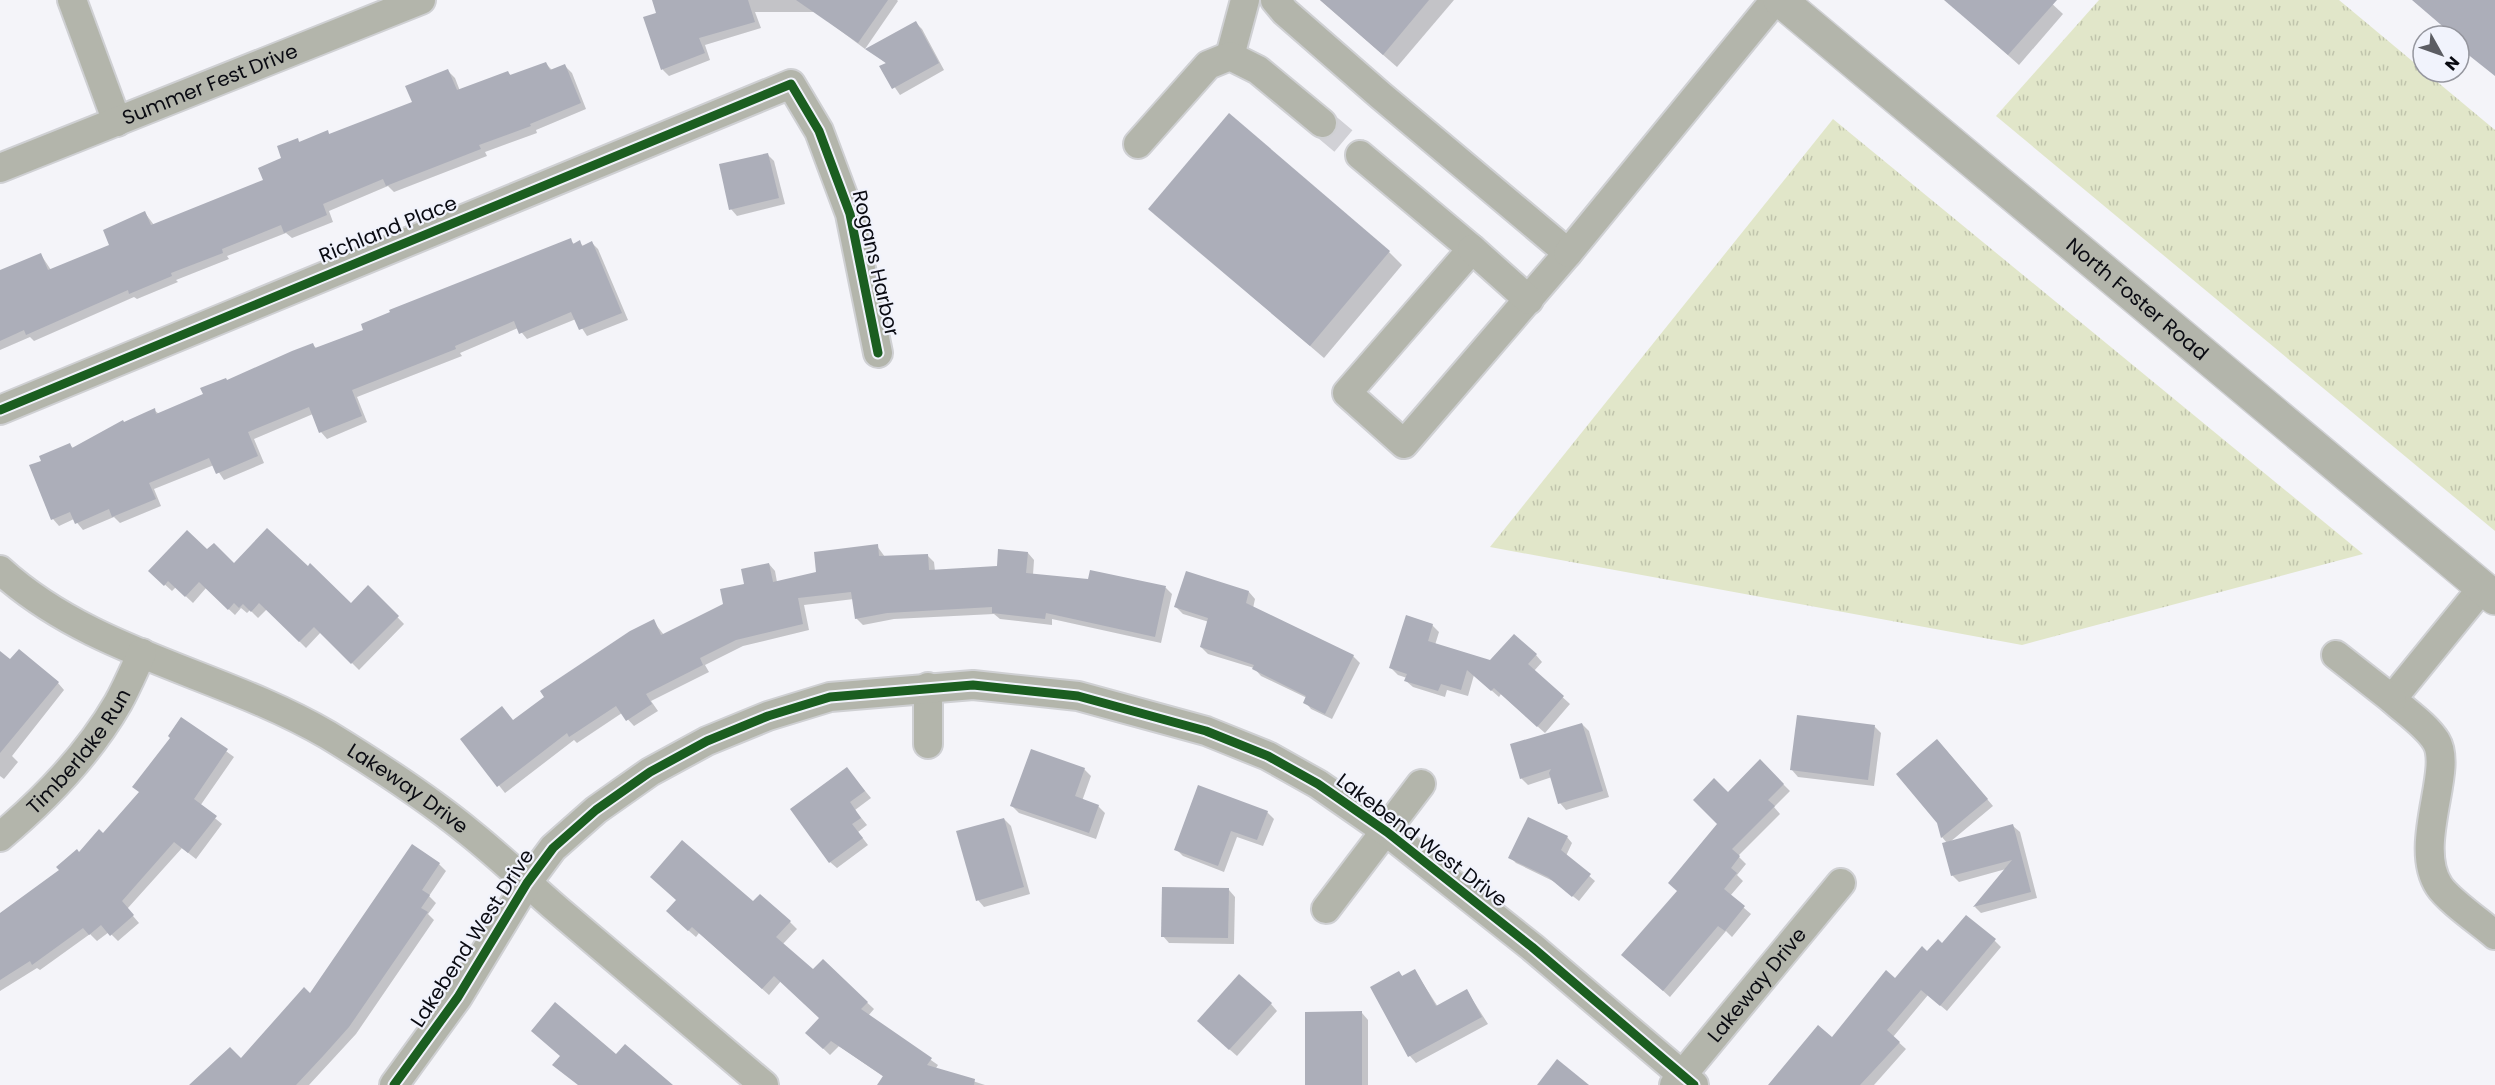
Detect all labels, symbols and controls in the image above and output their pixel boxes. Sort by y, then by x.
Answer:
north arrow [2411,24,2471,84]
street label: Summer Fest Drive [118,37,302,132]
text: N [2439,51,2465,75]
street label: Rogans Harbor [846,187,906,339]
street label: Richland Place [315,189,461,269]
street label: North Foster Road [2060,231,2215,367]
street label: Timberlake Run [20,684,137,821]
street label: Lakeway Drive [342,736,474,840]
street label: Lakebend West Drive [1331,766,1513,914]
street label: Lakebend West Drive [404,843,540,1033]
street label: Lakeway Drive [1701,921,1813,1048]

